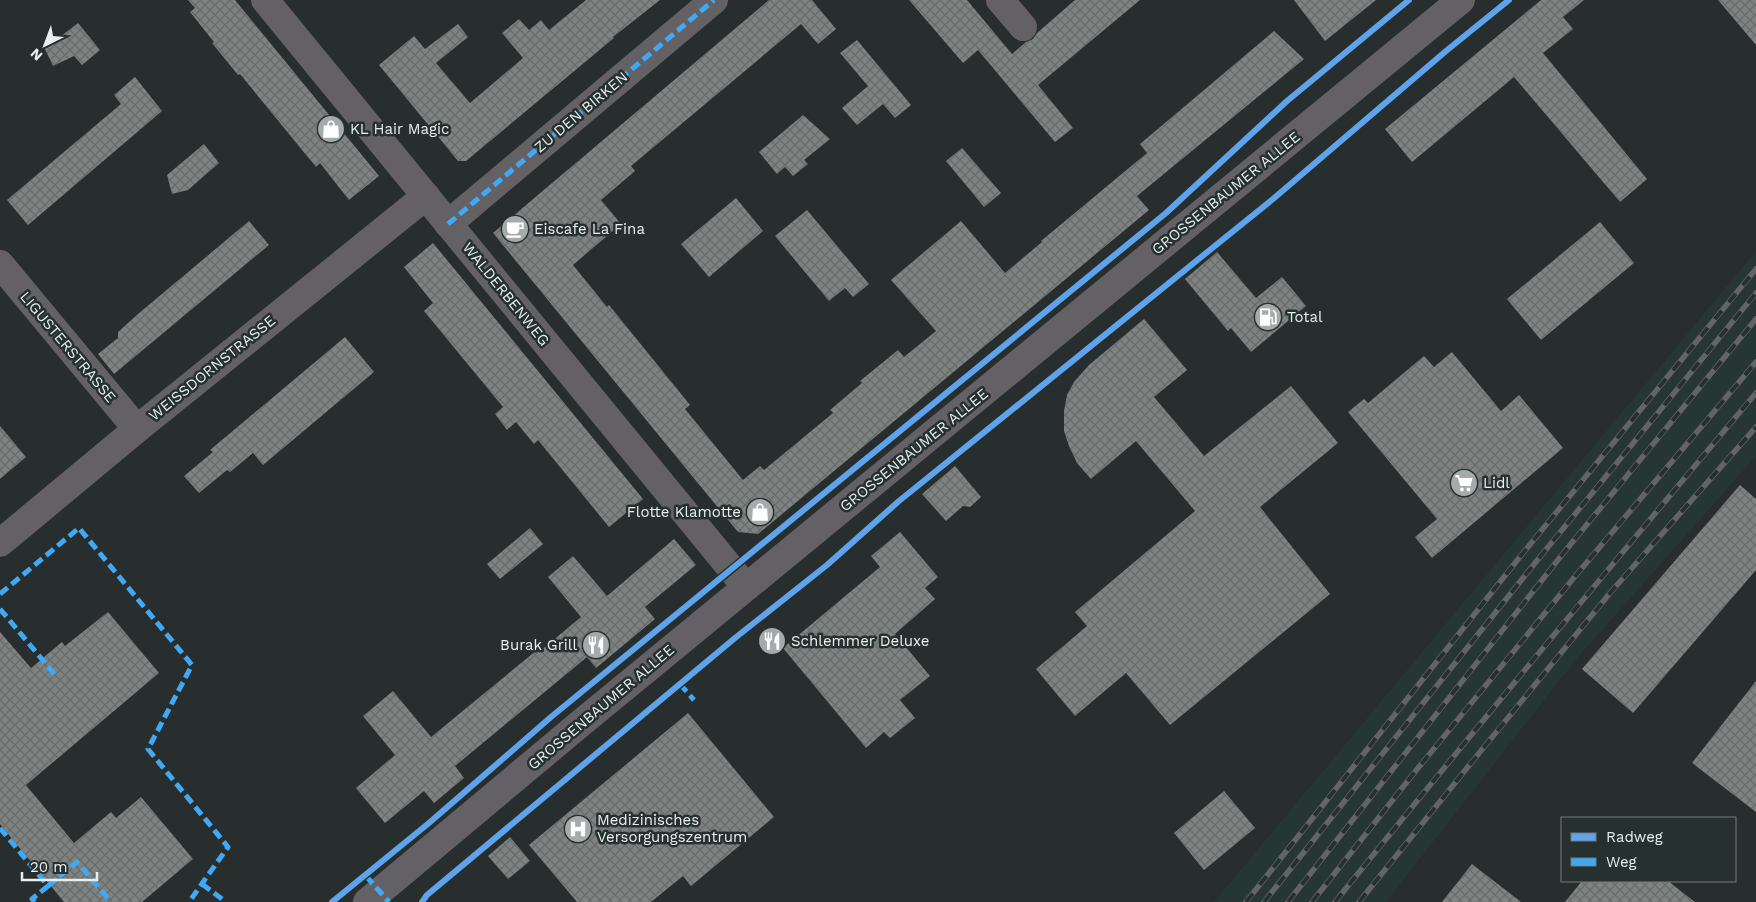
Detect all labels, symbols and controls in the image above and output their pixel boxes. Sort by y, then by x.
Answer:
north arrow [20,20,70,70]
text: N [27,45,46,64]
street label: ZU DEN BIRKEN [531,68,631,156]
shop icon: KL Hair Magic [316,114,346,144]
place label: KL Hair Magic [350,120,449,138]
street label: GROSSENBAUMER ALLEE [1148,128,1304,258]
cafe icon: Eiscafe La Fina [500,214,530,244]
place label: Eiscafe La Fina [534,220,645,238]
street label: WALDERBENWEG [459,239,553,349]
street label: LIGUSTERSTRASSE [16,288,120,406]
fuel station icon: Total [1253,302,1283,332]
place label: Total [1287,308,1323,326]
street label: WEISSDORNSTRASSE [145,311,279,425]
street label: GROSSENBAUMER ALLEE [836,385,992,515]
supermarket icon: Lidl [1449,468,1479,498]
place label: Lidl [1483,474,1510,492]
shop icon: Flotte Klamotte [745,497,775,527]
place label: Flotte Klamotte [627,503,741,521]
restaurant icon: Schlemmer Deluxe [757,626,787,656]
restaurant icon: Burak Grill [581,630,611,660]
place label: Schlemmer Deluxe [791,632,929,650]
place label: Burak Grill [500,636,577,654]
street label: GROSSENBAUMER ALLEE [524,640,678,774]
place label: Medizinisches Versorgungszentrum [597,811,747,846]
hospital icon: Medizinisches Versorgungszentrum [563,814,593,844]
legend [1561,817,1736,882]
text: Radweg [1606,828,1663,846]
scale bar [22,850,98,882]
text: Weg [1606,853,1637,871]
text: 20 m [30,858,68,876]

